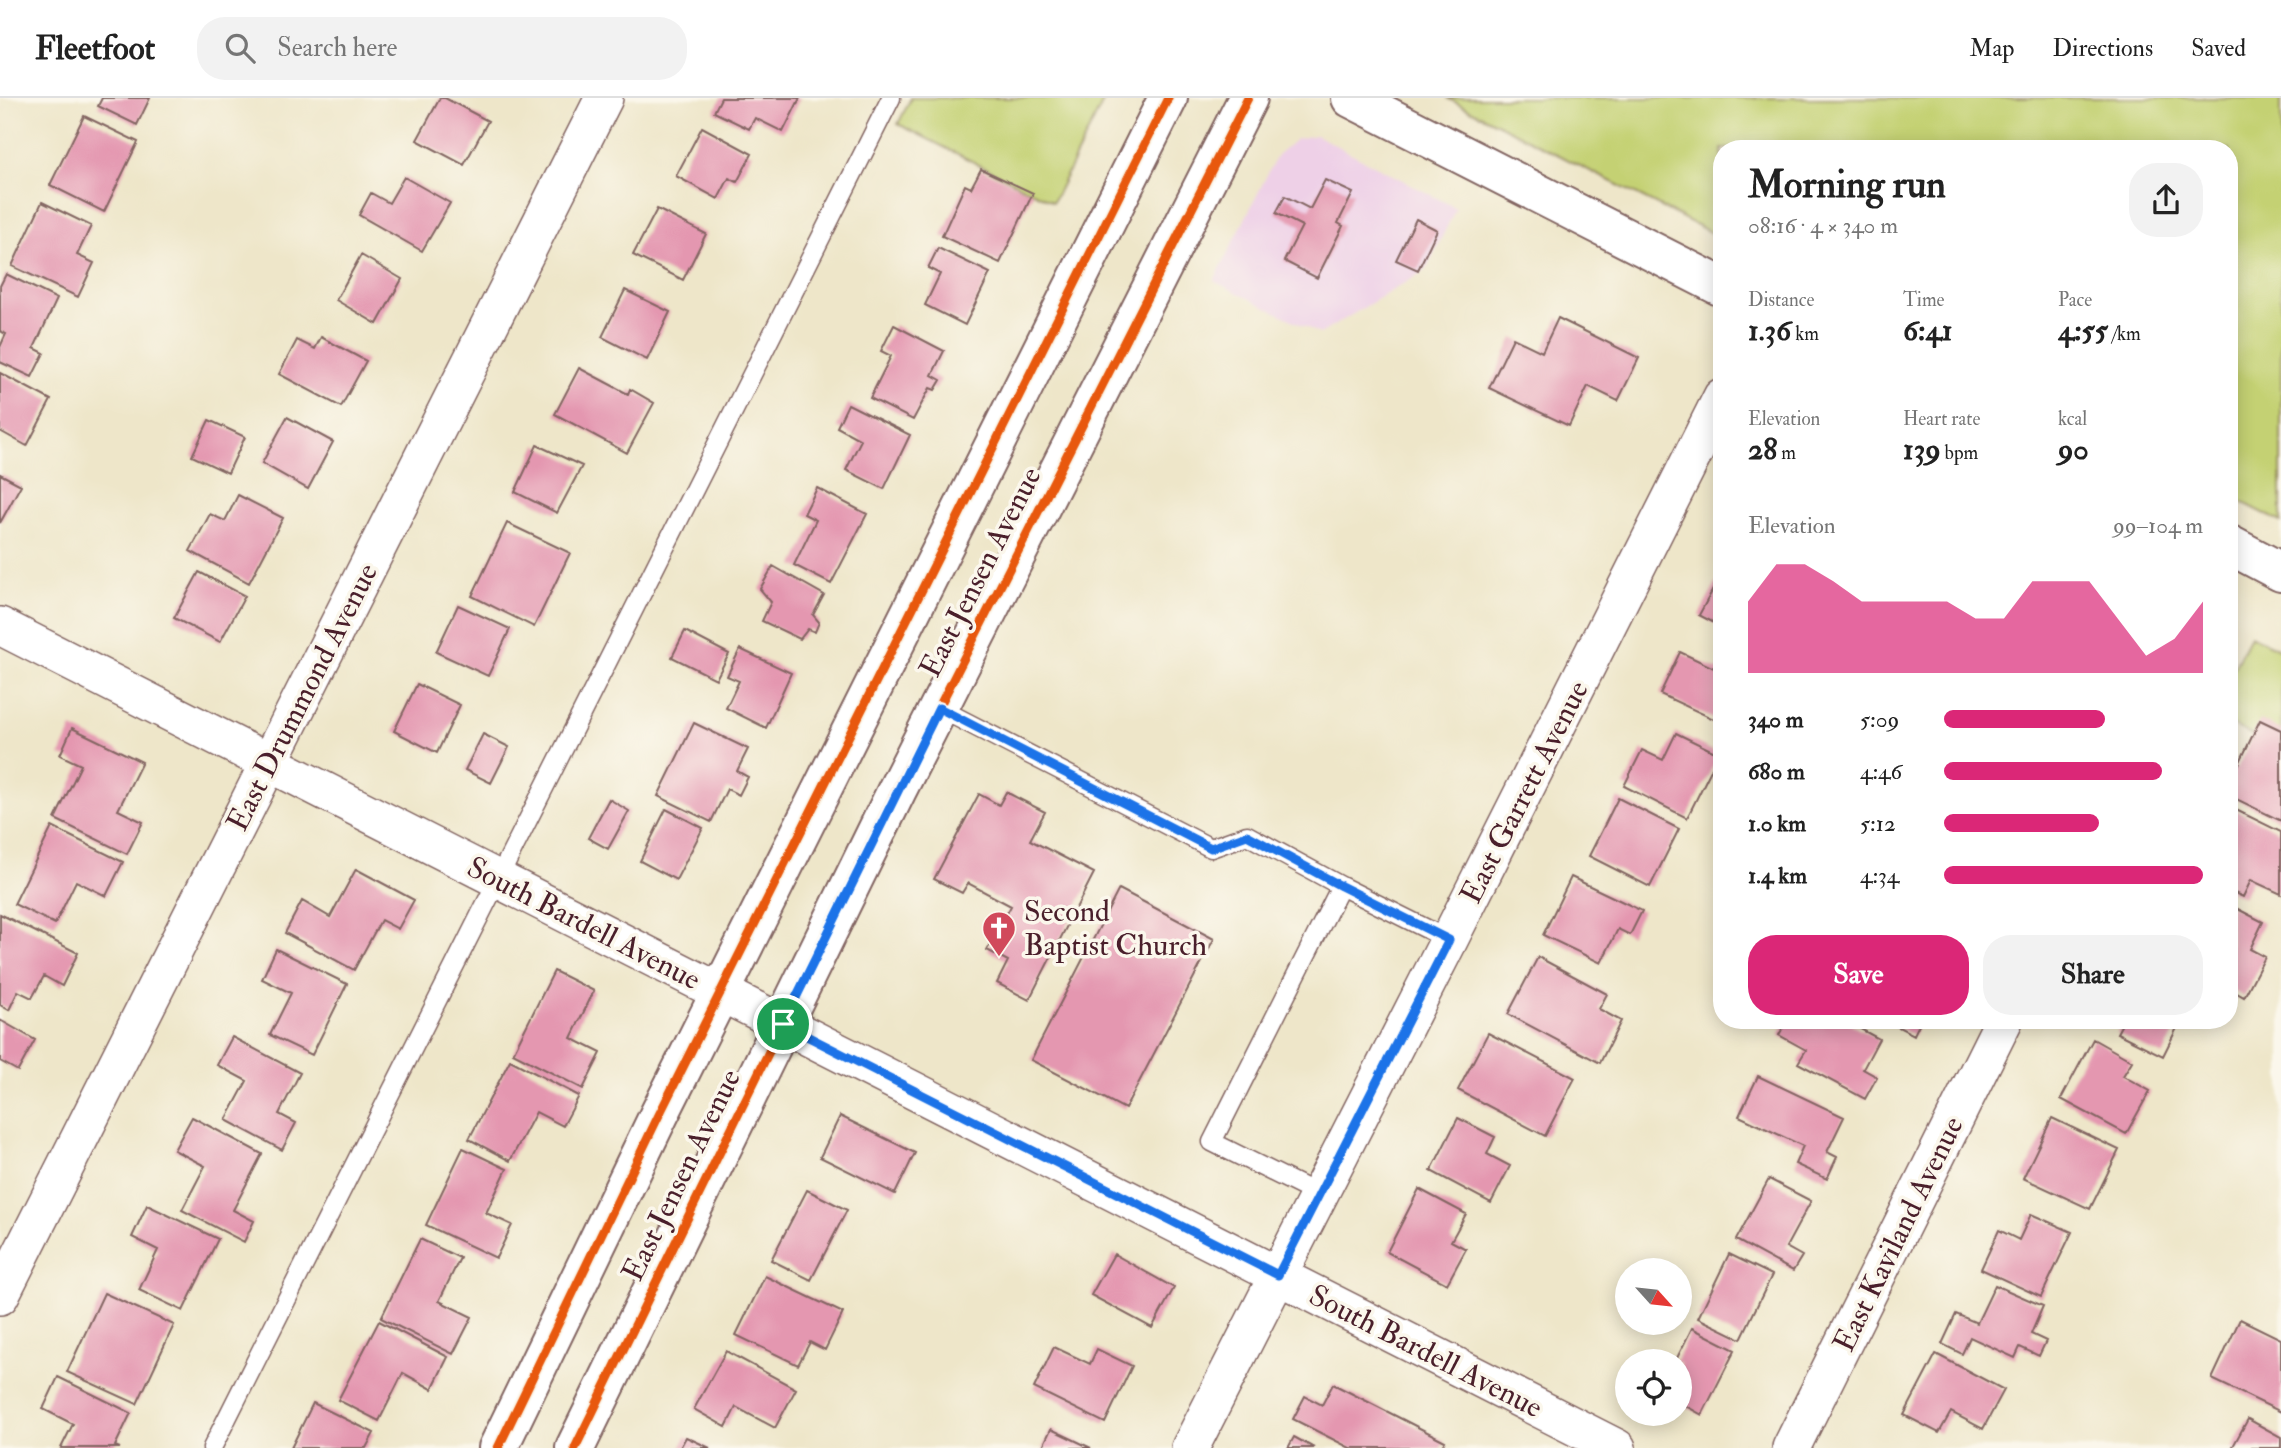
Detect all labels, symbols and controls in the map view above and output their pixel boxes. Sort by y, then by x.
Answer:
search box [197,17,687,80]
text: Fleetfoot [35,28,155,69]
icon: search [221,29,259,67]
text: Search here [277,32,397,64]
text: Map [1969,33,2014,64]
text: Directions [2052,33,2153,64]
text: Saved [2191,33,2246,64]
text: Morning run [1748,161,1946,209]
button: share [2129,163,2203,237]
text: 08:16 · 4 × 340 m [1748,211,1898,240]
text: Distance [1748,288,1814,312]
text: Time [1903,288,1945,312]
text: Pace [2058,288,2092,312]
text: 1.36 [1748,312,1791,349]
text: 6:41 [1903,312,1952,349]
text: 4:55 [2058,312,2108,349]
text: km [1791,322,1819,346]
text: /km [2108,322,2141,346]
text: Elevation [1748,407,1820,431]
text: Heart rate [1903,407,1980,431]
text: kcal [2058,407,2087,431]
text: 28 [1748,431,1777,468]
text: 139 [1903,431,1941,468]
text: 90 [2058,431,2089,468]
text: m [1777,441,1796,465]
text: bpm [1941,441,1978,465]
street label: East Jensen Avenue [911,461,1049,684]
text: Elevation [1748,511,1836,540]
text: 99–104 m [2113,511,2203,540]
street label: East Drummond Avenue [219,557,386,837]
street label: East Garrett Avenue [1452,675,1597,910]
text: 340 m [1748,705,1804,734]
text: 5:09 [1860,705,1899,734]
text: 680 m [1748,757,1805,786]
text: 4:46 [1860,757,1902,786]
text: 1.0 km [1748,809,1806,838]
text: 5:12 [1860,809,1896,838]
street label: South Bardell Avenue [461,849,707,998]
text: 1.4 km [1748,861,1807,890]
text: 4:34 [1860,861,1899,890]
place label: Second Baptist Church [1024,893,1207,964]
church icon: Second Baptist Church [980,909,1018,958]
button: Save [1748,935,1969,1015]
button: Share [1983,935,2203,1015]
pin [753,994,813,1054]
icon: arrive [764,1005,802,1043]
street label: East Jensen Avenue [614,1063,749,1287]
street label: East Kaviland Avenue [1825,1110,1971,1358]
north arrow [1615,1258,1692,1335]
map controls [1615,1258,1692,1426]
street label: South Bardell Avenue [1303,1277,1549,1426]
button: locate [1615,1349,1692,1426]

